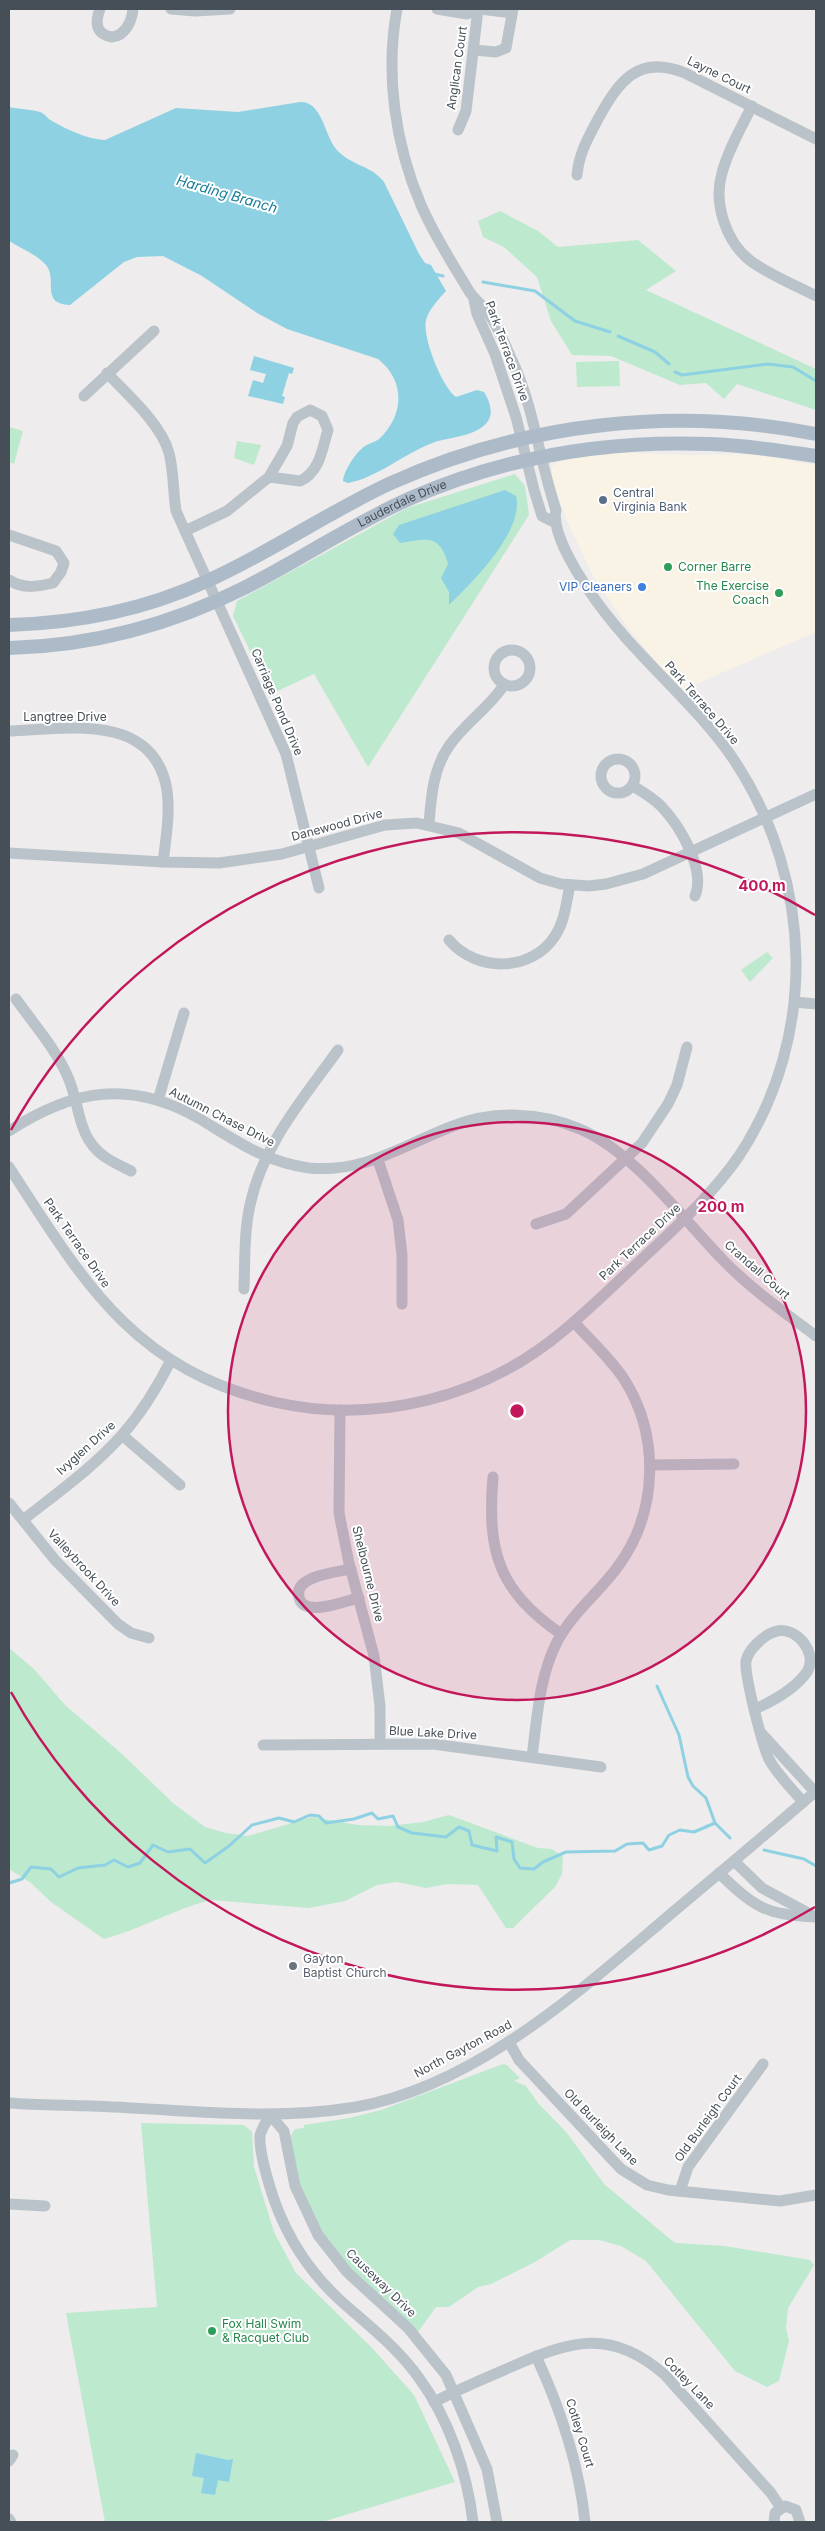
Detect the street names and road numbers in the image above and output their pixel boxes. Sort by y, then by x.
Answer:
street label: Anglican Court [443,25,470,111]
street label: Layne Court [685,53,754,96]
street label: Park Terrace Drive [482,299,533,403]
street label: Lauderdale Drive [355,476,449,530]
street label: Carriage Pond Drive [248,646,307,758]
street label: Park Terrace Drive [662,658,743,748]
street label: Langtree Drive [23,709,107,724]
street label: Danewood Drive [290,805,384,844]
street label: Autumn Chase Drive [167,1083,278,1150]
street label: Park Terrace Drive [41,1195,114,1290]
street label: Park Terrace Drive [596,1200,683,1283]
street label: Crandall Court [721,1237,793,1302]
street label: Ivyglen Drive [53,1417,118,1478]
street label: Shelbourne Drive [349,1524,388,1623]
street label: Valleybrook Drive [45,1526,124,1609]
street label: Blue Lake Drive [389,1723,477,1742]
street label: North Gayton Road [411,2017,514,2081]
street label: Old Burleigh Court [671,2071,744,2165]
street label: Old Burleigh Lane [561,2085,642,2168]
street label: Causeway Drive [343,2245,420,2320]
street label: Cotley Lane [661,2353,718,2412]
street label: Cotley Court [563,2397,598,2469]

